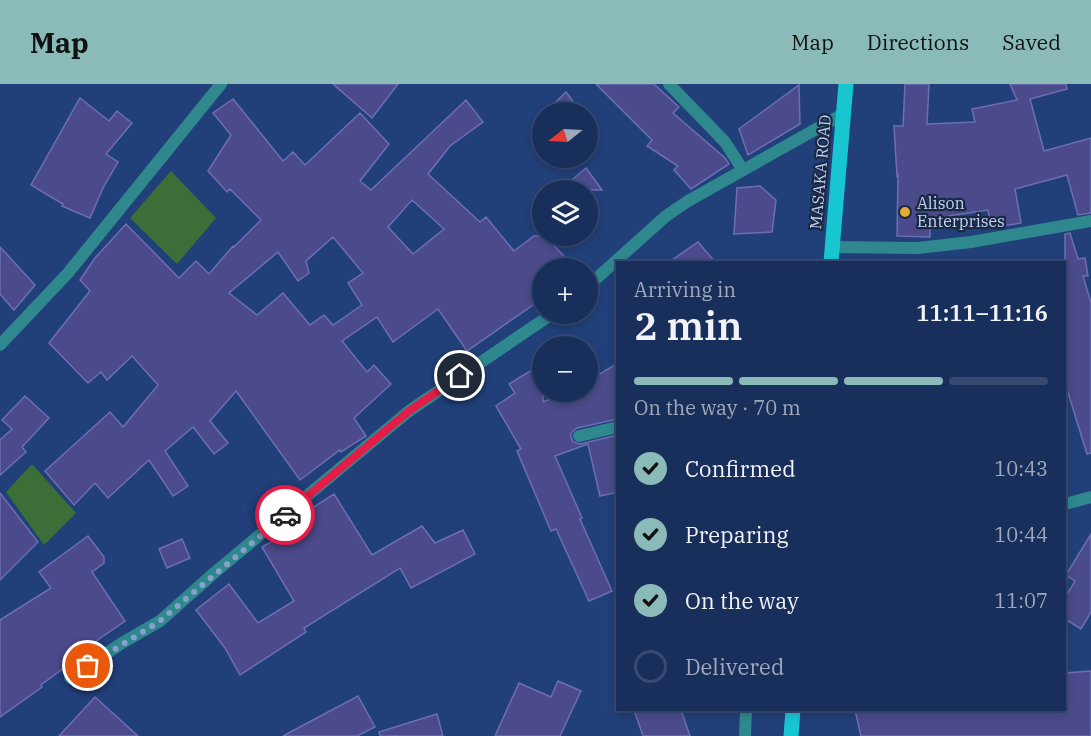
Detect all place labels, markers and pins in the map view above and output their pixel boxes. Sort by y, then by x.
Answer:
place label: Alison Enterprises [917,193,1005,231]
marker: Alison Enterprises [898,205,912,219]
pin [434,350,485,401]
pin [62,640,113,691]

